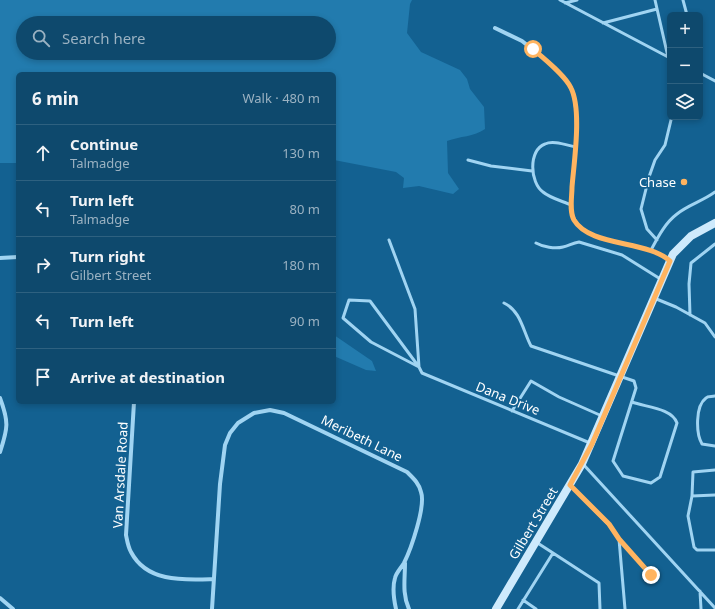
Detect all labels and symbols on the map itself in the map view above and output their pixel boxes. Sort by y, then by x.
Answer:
route start [524,40,542,58]
place label: Chase [639,173,676,191]
marker: Chase [679,177,689,187]
street label: Dana Drive [473,377,543,419]
street label: Meribeth Lane [318,410,406,466]
street label: Van Arsdale Road [108,421,132,529]
street label: Gilbert Street [504,483,562,562]
route end [642,566,660,584]

